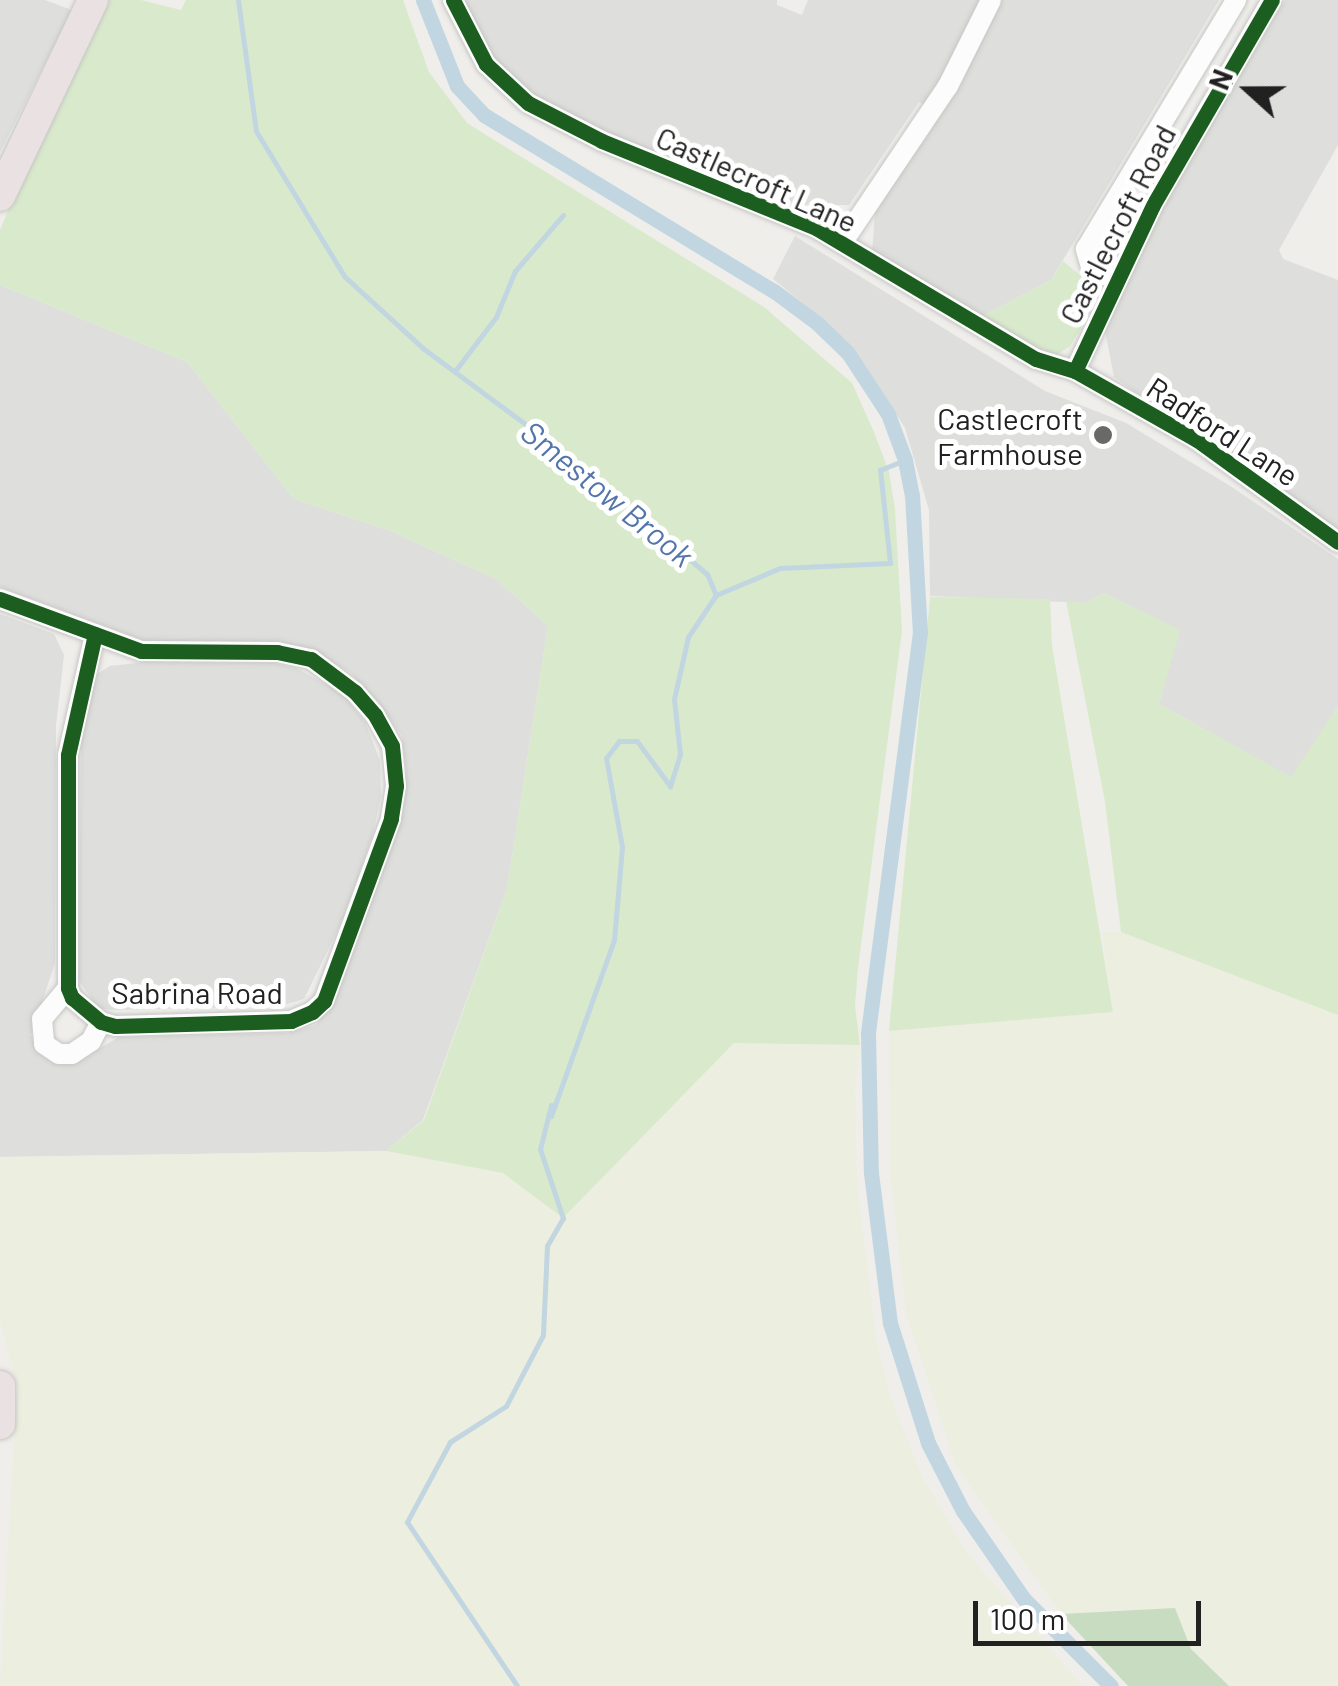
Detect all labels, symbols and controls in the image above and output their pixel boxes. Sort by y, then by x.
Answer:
north arrow [1198,40,1298,140]
text: N [1201,64,1239,94]
street label: Castlecroft Lane [651,119,863,239]
street label: Castlecroft Road [1051,119,1183,329]
street label: Radford Lane [1141,369,1305,493]
place label: Castlecroft Farmhouse [937,400,1083,470]
water label: Smestow Brook [514,412,702,574]
marker: Castlecroft Farmhouse [1092,424,1114,446]
street label: Sabrina Road [111,974,283,1010]
scale bar [978,1581,1206,1643]
text: 100 m [990,1600,1065,1636]

